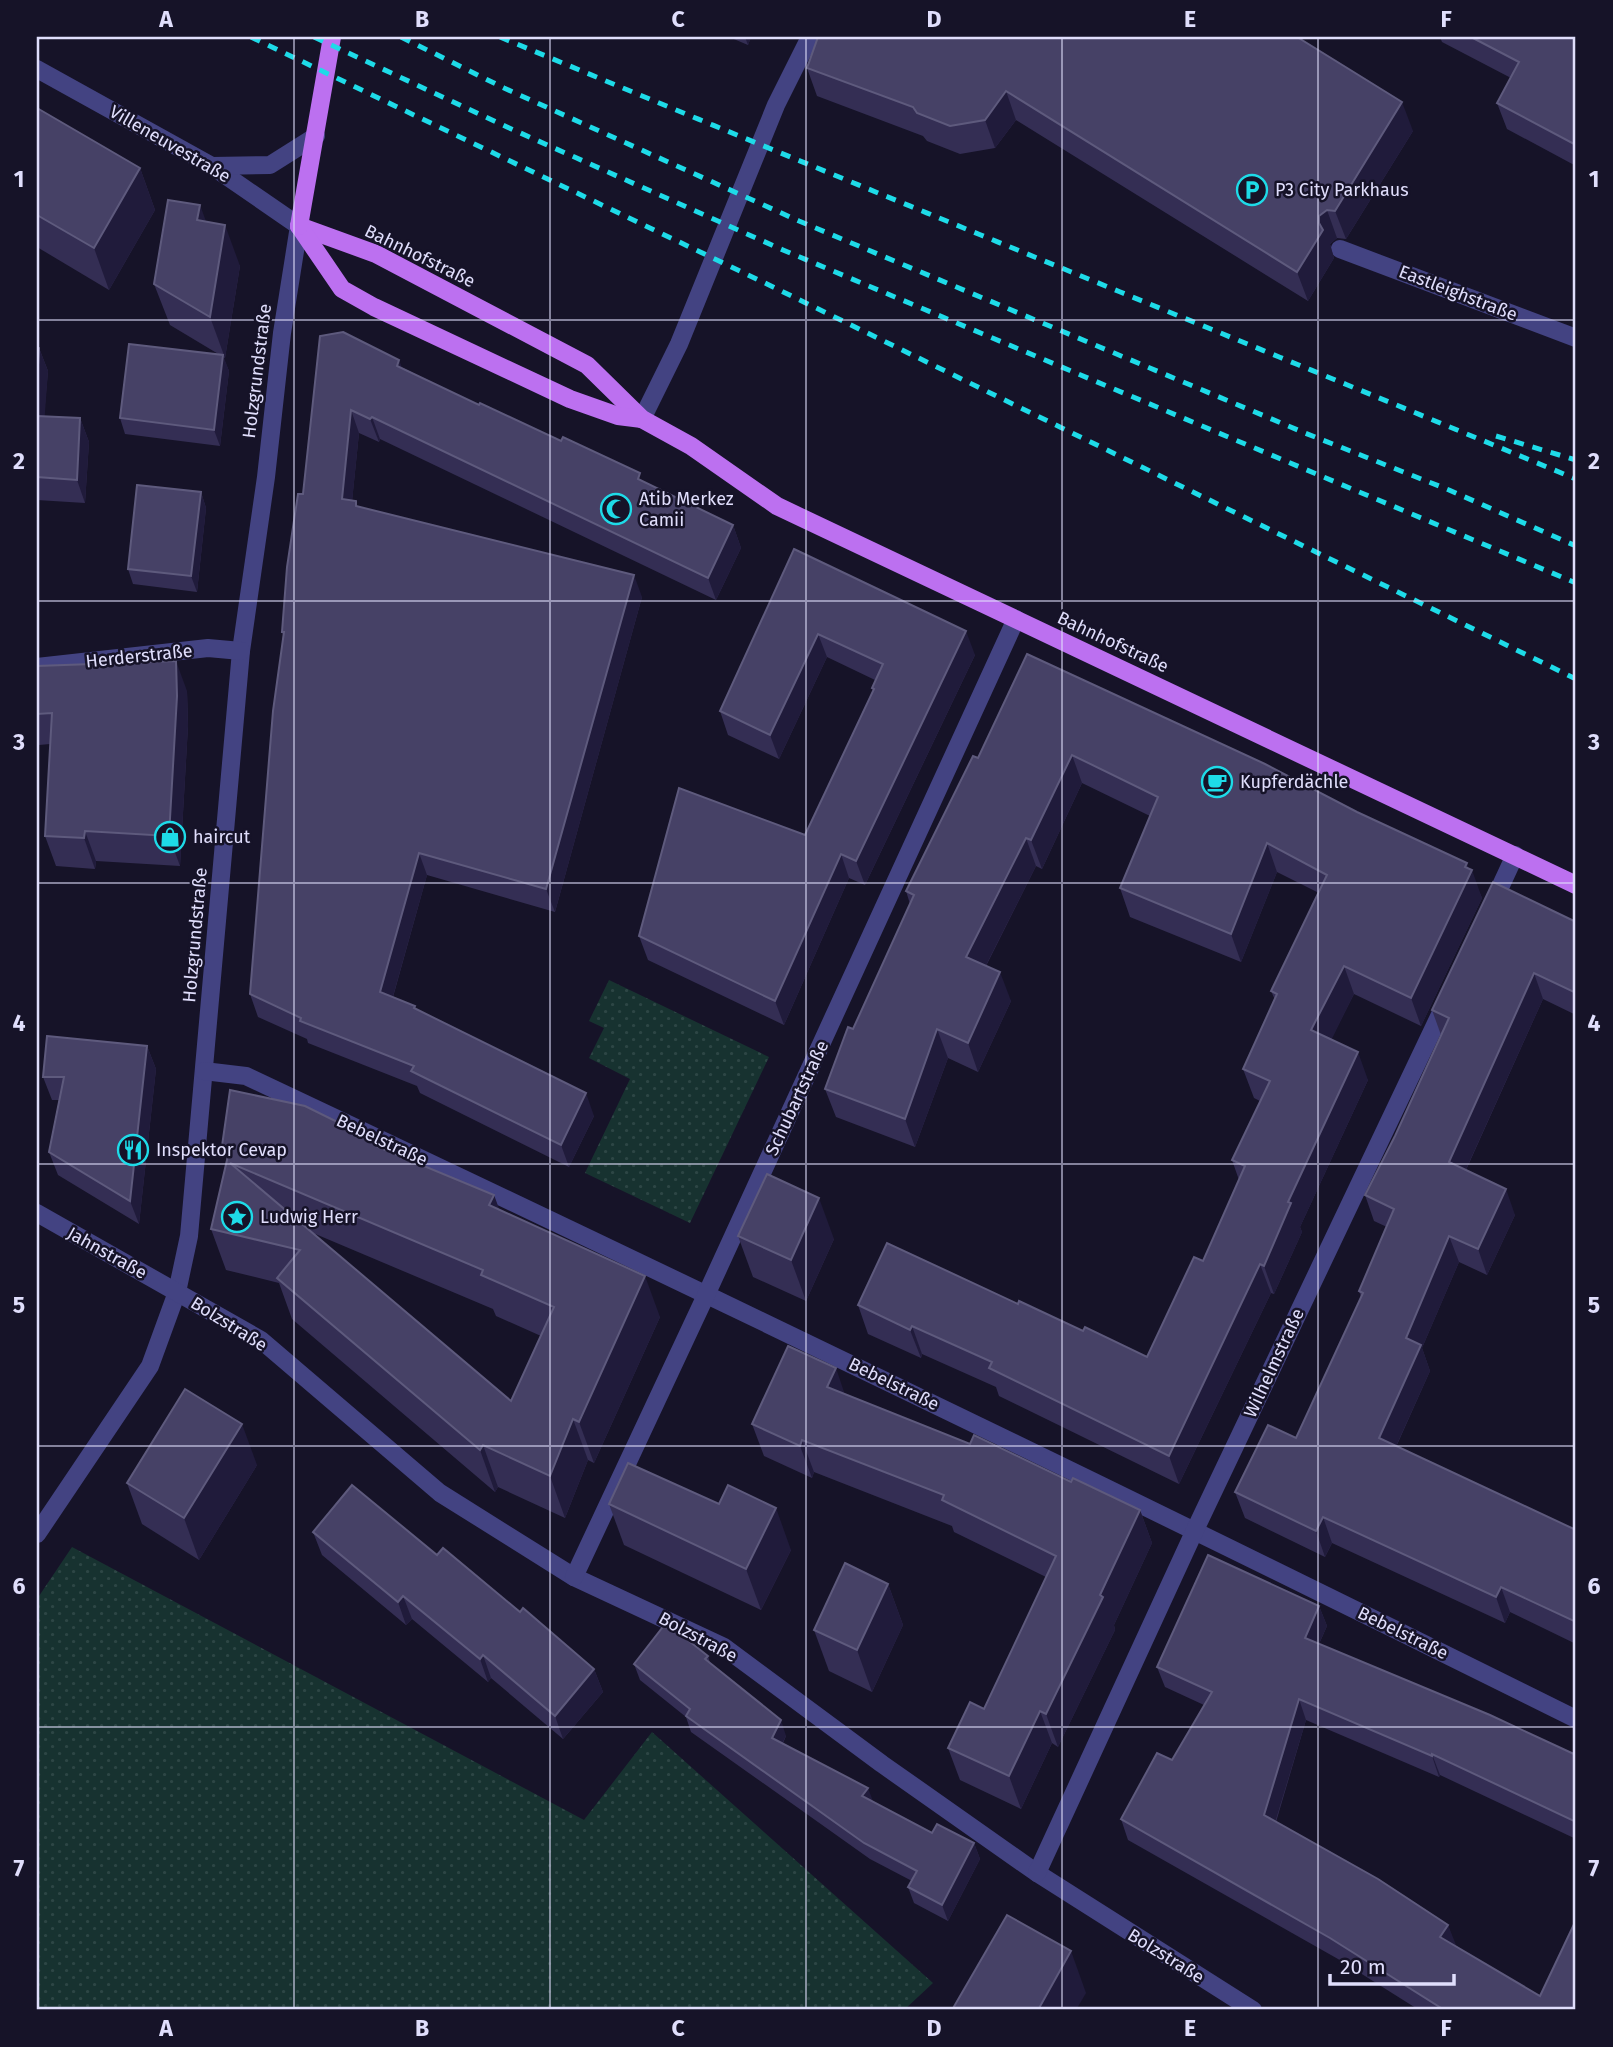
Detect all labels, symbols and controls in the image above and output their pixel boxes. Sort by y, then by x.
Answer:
text: A [158,5,173,33]
text: B [415,5,429,33]
text: C [671,5,685,33]
text: D [927,5,942,33]
text: E [1184,5,1196,33]
text: F [1440,5,1452,33]
street label: Villeneuvestraße [105,100,235,188]
text: 1 [14,165,24,193]
text: 1 [1589,165,1599,193]
parking icon: P3 City Parkhaus [1235,173,1269,207]
place label: P3 City Parkhaus [1275,179,1409,201]
street label: Bahnhofstraße [361,220,479,292]
street label: Eastleighstraße [1396,260,1520,326]
street label: Holzgrundstraße [238,302,276,440]
text: 2 [13,447,25,475]
text: 2 [1588,447,1600,475]
place label: Atib Merkez Camii [639,488,734,531]
mosque icon: Atib Merkez Camii [599,492,633,526]
street label: Bahnhofstraße [1054,607,1172,677]
street label: Herderstraße [85,639,193,673]
text: 3 [12,728,25,756]
text: 3 [1587,728,1600,756]
cafe icon: Kupferdächle [1200,765,1234,799]
place label: Kupferdächle [1240,771,1348,793]
shop icon: haircut [153,820,187,854]
place label: haircut [193,826,251,848]
street label: Holzgrundstraße [178,867,212,1003]
text: 4 [13,1009,26,1037]
text: 4 [1588,1009,1601,1037]
street label: Schubartstraße [761,1037,833,1159]
street label: Bebelstraße [333,1109,431,1171]
restaurant icon: Inspektor Cevap [116,1133,150,1167]
place label: Inspektor Cevap [156,1139,287,1161]
place icon: Ludwig Herr [220,1200,254,1234]
place label: Ludwig Herr [260,1206,358,1228]
street label: Jahnstraße [63,1222,151,1284]
text: 5 [13,1291,25,1319]
text: 5 [1588,1291,1600,1319]
street label: Bolzstraße [187,1292,271,1356]
street label: Wilhelmstraße [1239,1305,1309,1421]
street label: Bebelstraße [845,1353,943,1415]
text: 6 [13,1572,26,1600]
text: 6 [1588,1572,1601,1600]
street label: Bebelstraße [1354,1602,1452,1664]
street label: Bolzstraße [655,1607,741,1667]
text: 7 [14,1854,25,1882]
text: 7 [1589,1854,1600,1882]
street label: Bolzstraße [1124,1924,1208,1988]
scale bar [1330,1942,1454,1986]
text: 20 m [1340,1954,1386,1980]
text: A [158,2014,173,2042]
text: B [415,2014,429,2042]
text: C [671,2014,685,2042]
text: D [927,2014,942,2042]
text: E [1184,2014,1196,2042]
text: F [1440,2014,1452,2042]

